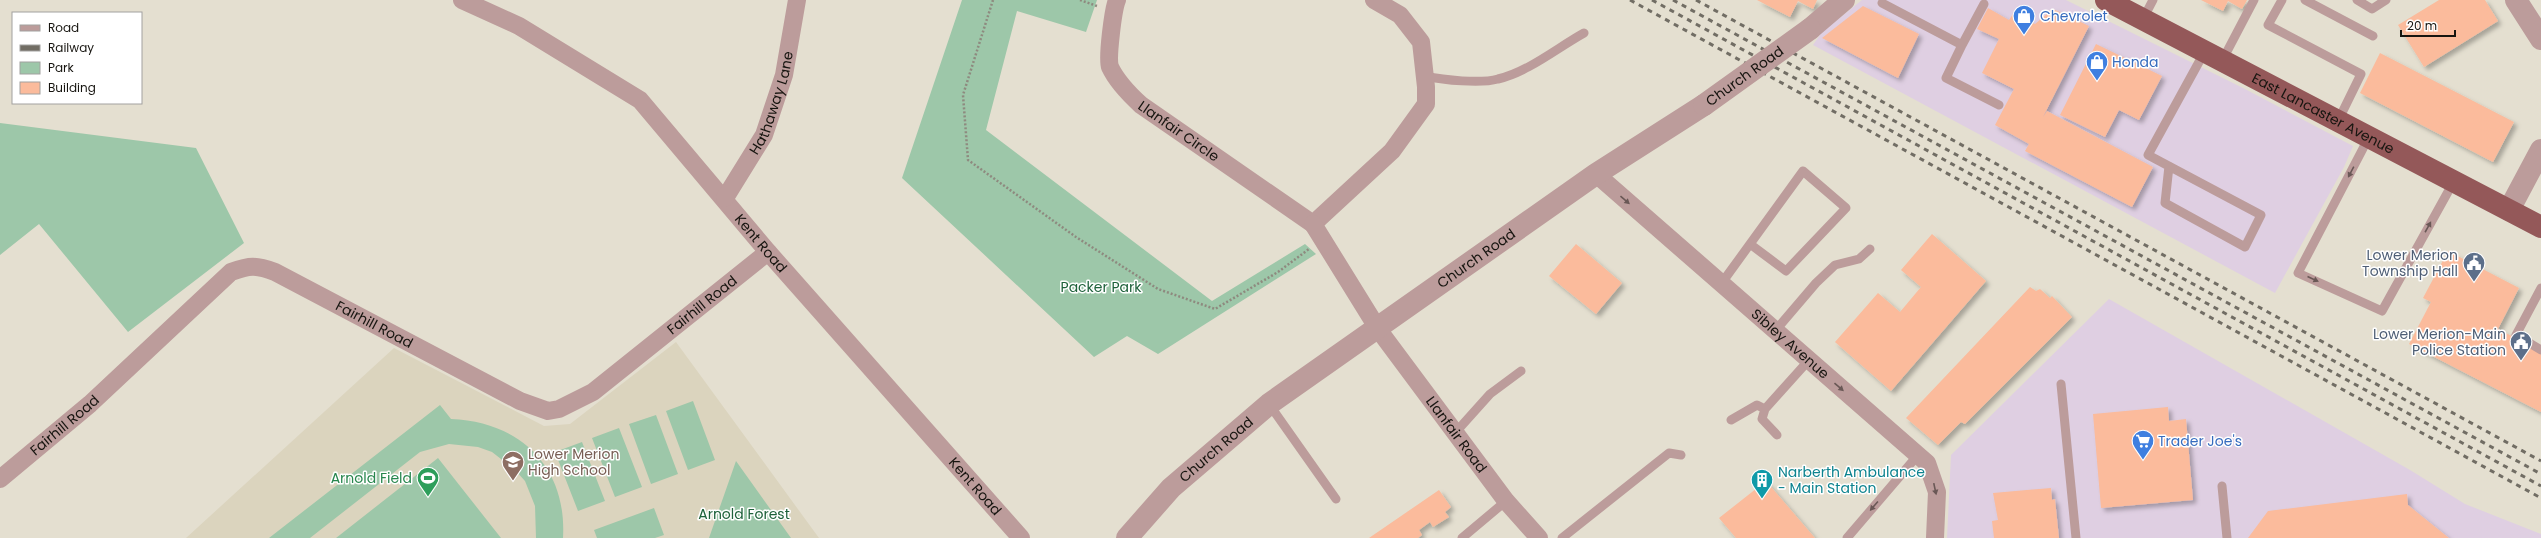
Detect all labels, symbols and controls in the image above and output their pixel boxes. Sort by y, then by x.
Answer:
shop icon: Chevrolet [2011,3,2037,36]
place label: Chevrolet [2040,6,2108,26]
legend [12,12,142,104]
scale bar [2401,12,2455,38]
text: 20 m [2407,17,2437,34]
text: Road [48,19,79,36]
text: Railway [48,39,94,56]
street label: Church Road [1702,41,1788,111]
street label: Hathaway Lane [744,49,798,158]
shop icon: Honda [2084,49,2110,82]
place label: Honda [2112,52,2159,72]
text: Park [48,59,75,76]
street label: East Lancaster Avenue [2249,68,2398,159]
text: Building [48,79,96,96]
street label: Llanfair Circle [1134,96,1224,166]
one-way arrow [2348,166,2355,178]
one-way arrow [1620,195,1630,205]
street label: Kent Road [730,210,792,277]
one-way arrow [2425,221,2432,233]
street label: Church Road [1433,224,1519,293]
place label: Lower Merion Township Hall [2362,245,2458,281]
public building icon: Lower Merion Township Hall [2461,250,2487,283]
street label: Fairhill Road [663,271,741,339]
park label: Packer Park [1061,277,1142,297]
one-way arrow [2307,277,2319,283]
street label: Fairhill Road [332,296,416,353]
street label: Sibley Avenue [1747,304,1834,383]
place label: Lower Merion-Main Police Station [2373,324,2506,360]
public building icon: Lower Merion-Main Police Station [2508,329,2534,362]
one-way arrow [1834,382,1844,391]
street label: Fairhill Road [26,390,104,460]
street label: Llanfair Road [1421,392,1492,477]
street label: Church Road [1175,412,1257,487]
supermarket icon: Trader Joe's [2130,428,2156,461]
place label: Trader Joe's [2158,431,2242,451]
place label: Lower Merion High School [528,444,619,480]
school or university icon: Lower Merion High School [500,449,526,482]
street label: Kent Road [944,453,1006,520]
place label: Narberth Ambulance - Main Station [1778,462,1925,498]
sports icon: Arnold Field [415,465,441,498]
building icon: Narberth Ambulance - Main Station [1749,467,1775,500]
place label: Arnold Field [331,468,412,488]
one-way arrow [1933,483,1939,496]
one-way arrow [1870,501,1879,511]
park label: Arnold Forest [698,504,790,524]

